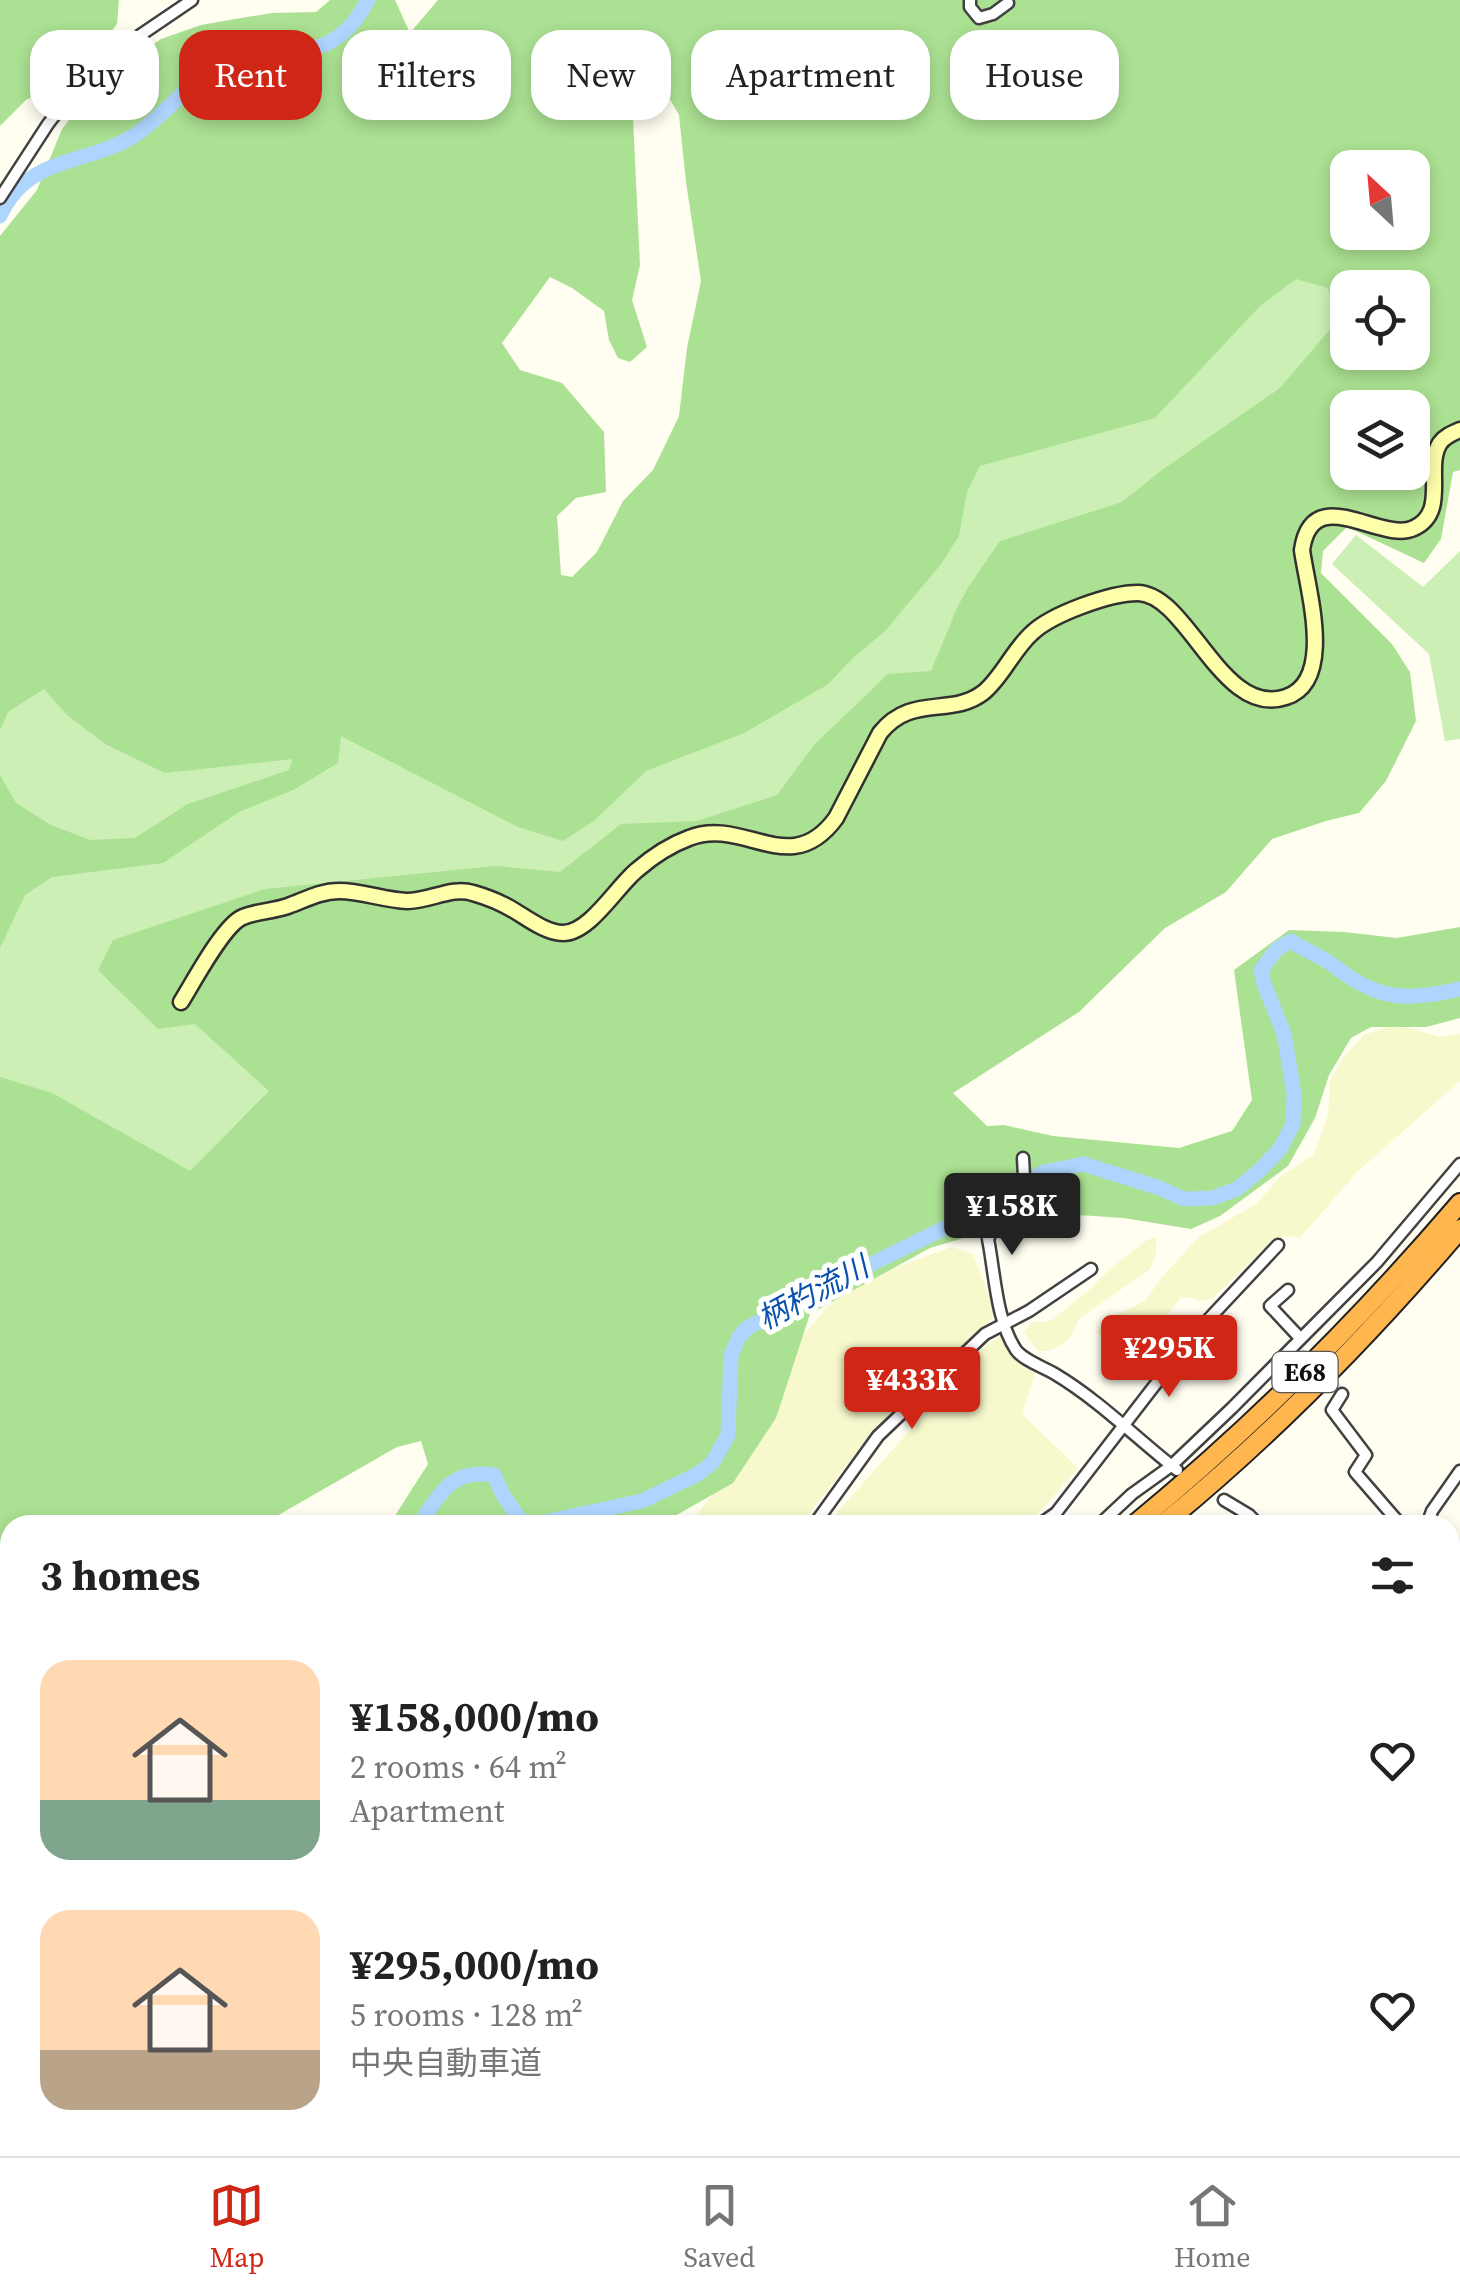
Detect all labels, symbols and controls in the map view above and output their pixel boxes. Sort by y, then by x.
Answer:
chip: Buy [30,30,159,120]
chip: Rent [179,30,322,120]
chip: Filters [342,30,511,120]
chip: New [531,30,671,120]
chip: Apartment [691,30,930,120]
chip: House [950,30,1119,120]
north arrow [1330,150,1430,250]
map controls [1330,150,1430,490]
button: locate [1330,270,1430,370]
button: layers [1330,390,1430,490]
pin: ¥158K [942,1173,1082,1258]
text: ¥158K [966,1183,1058,1227]
water label: 柄杓流川 [750,1245,878,1339]
pin: ¥295K [1099,1315,1239,1400]
text: ¥295K [1123,1325,1215,1369]
pin: ¥433K [842,1347,982,1432]
road number: E68 [1272,1352,1338,1392]
text: ¥433K [866,1357,958,1401]
text: 3 homes [40,1546,200,1604]
icon: filters [1365,1548,1420,1603]
text: ¥158,000/mo [350,1687,599,1745]
icon: home [120,1700,240,1820]
icon: heart [1365,1733,1420,1788]
text: 2 rooms · 64 m² [350,1745,567,1789]
text: Apartment [350,1789,504,1833]
text: ¥295,000/mo [350,1935,599,1993]
icon: home [120,1950,240,2070]
icon: heart [1365,1983,1420,2038]
text: 5 rooms · 128 m² [350,1993,583,2037]
text: 中央自動車道 [350,2041,542,2085]
tab: Map [209,2178,264,2276]
tab: Saved [683,2178,755,2276]
tab: Home [1174,2178,1251,2276]

